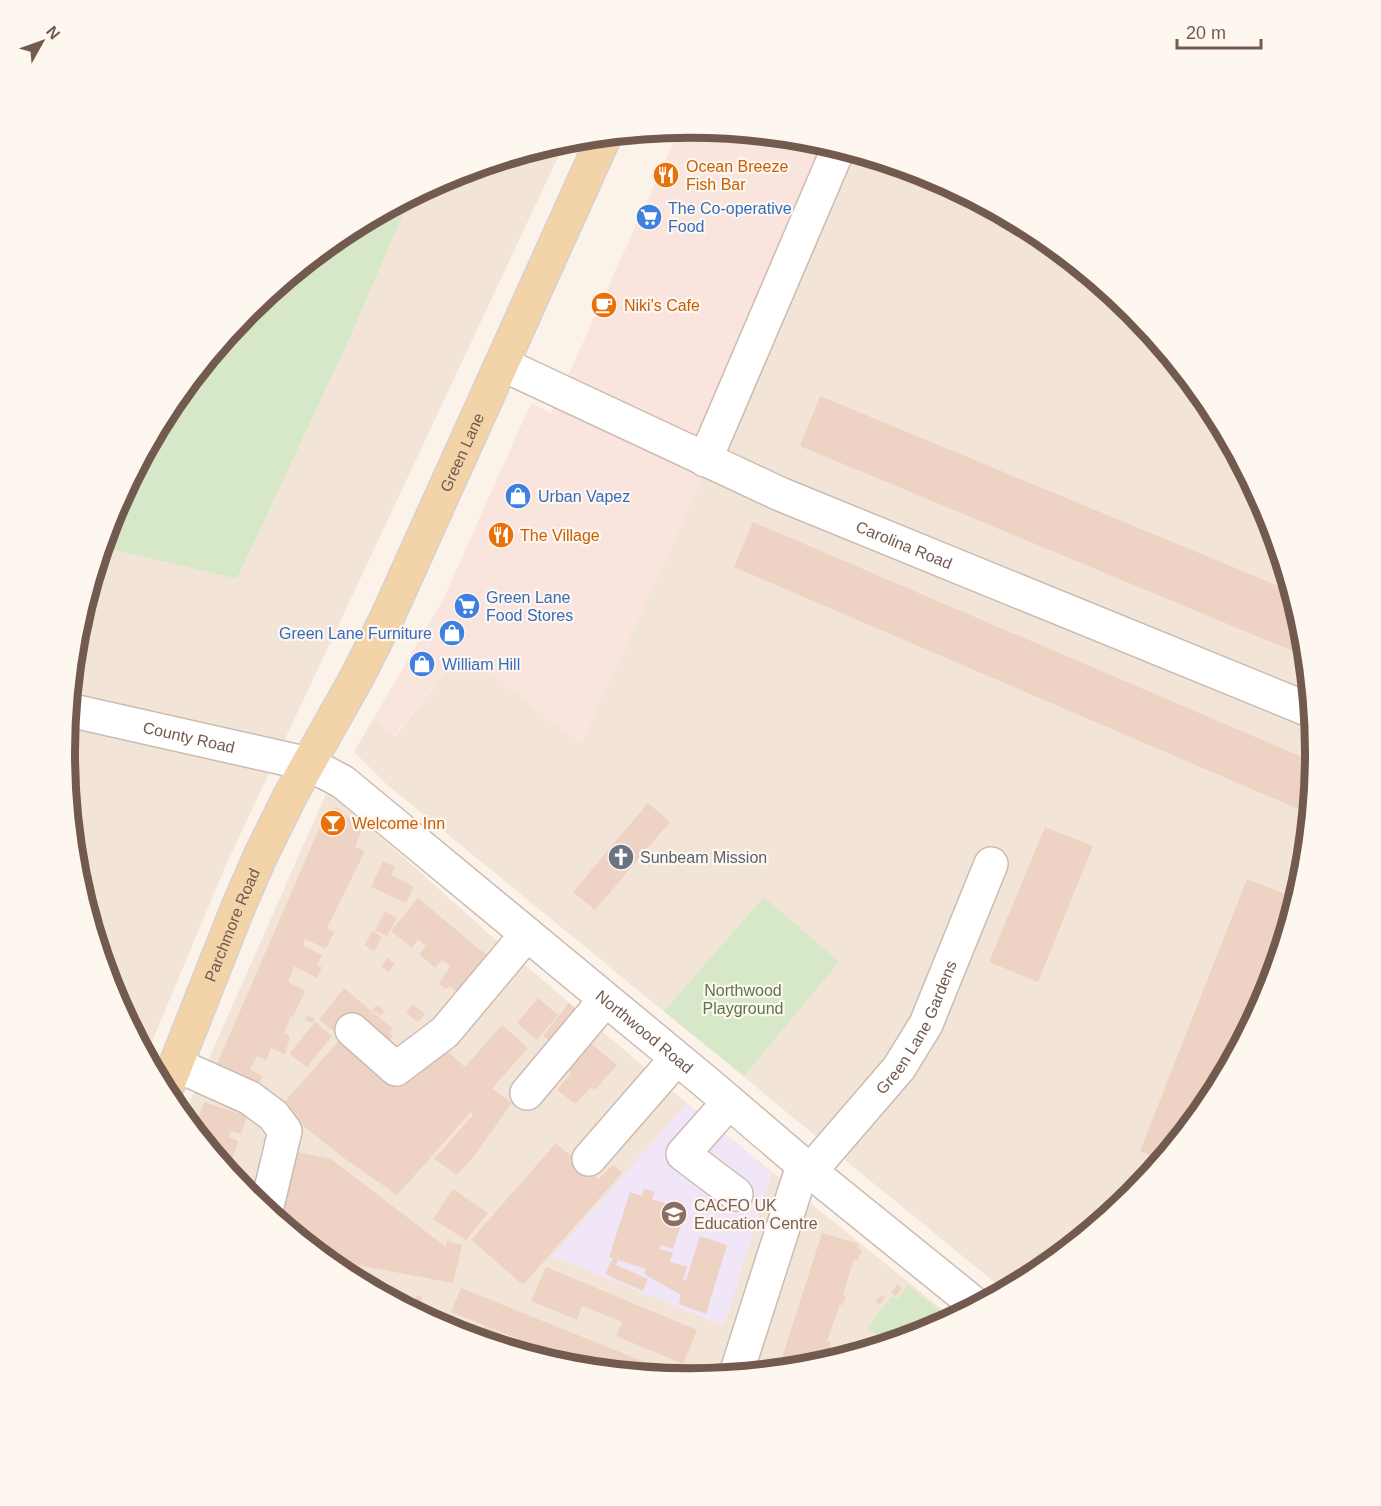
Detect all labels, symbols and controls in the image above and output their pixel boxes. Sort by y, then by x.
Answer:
north arrow [12,12,72,72]
scale bar [1177,12,1261,50]
text: N [43,23,63,43]
text: 20 m [1186,23,1226,43]
place label: Ocean Breeze Fish Bar [686,158,788,193]
restaurant icon: Ocean Breeze Fish Bar [651,160,681,190]
place label: The Co-operative Food [668,200,792,235]
supermarket icon: The Co-operative Food [634,202,664,232]
cafe icon: Niki's Cafe [589,290,619,320]
place label: Niki's Cafe [624,297,700,314]
street label: Green Lane [437,410,487,495]
shop icon: Urban Vapez [503,481,533,511]
place label: Urban Vapez [538,488,630,505]
street label: Carolina Road [853,518,955,572]
restaurant icon: The Village [486,520,516,550]
place label: The Village [520,527,600,544]
place label: Green Lane Food Stores [486,589,573,624]
supermarket icon: Green Lane Food Stores [452,591,482,621]
shop icon: Green Lane Furniture [437,618,467,648]
place label: Green Lane Furniture [279,625,432,642]
shop icon: William Hill [407,649,437,679]
place label: William Hill [442,656,520,673]
street label: County Road [141,719,236,756]
bar icon: Welcome Inn [318,808,348,838]
place label: Welcome Inn [352,815,445,832]
church icon: Sunbeam Mission [606,842,636,872]
place label: Sunbeam Mission [640,849,767,866]
street label: Parchmore Road [202,866,263,984]
street label: Green Lane Gardens [873,958,960,1097]
park label: Northwood Playground [703,982,783,1017]
street label: Northwood Road [593,987,696,1077]
place label: CACFO UK Education Centre [694,1197,818,1232]
school or university icon: CACFO UK Education Centre [659,1199,689,1229]

